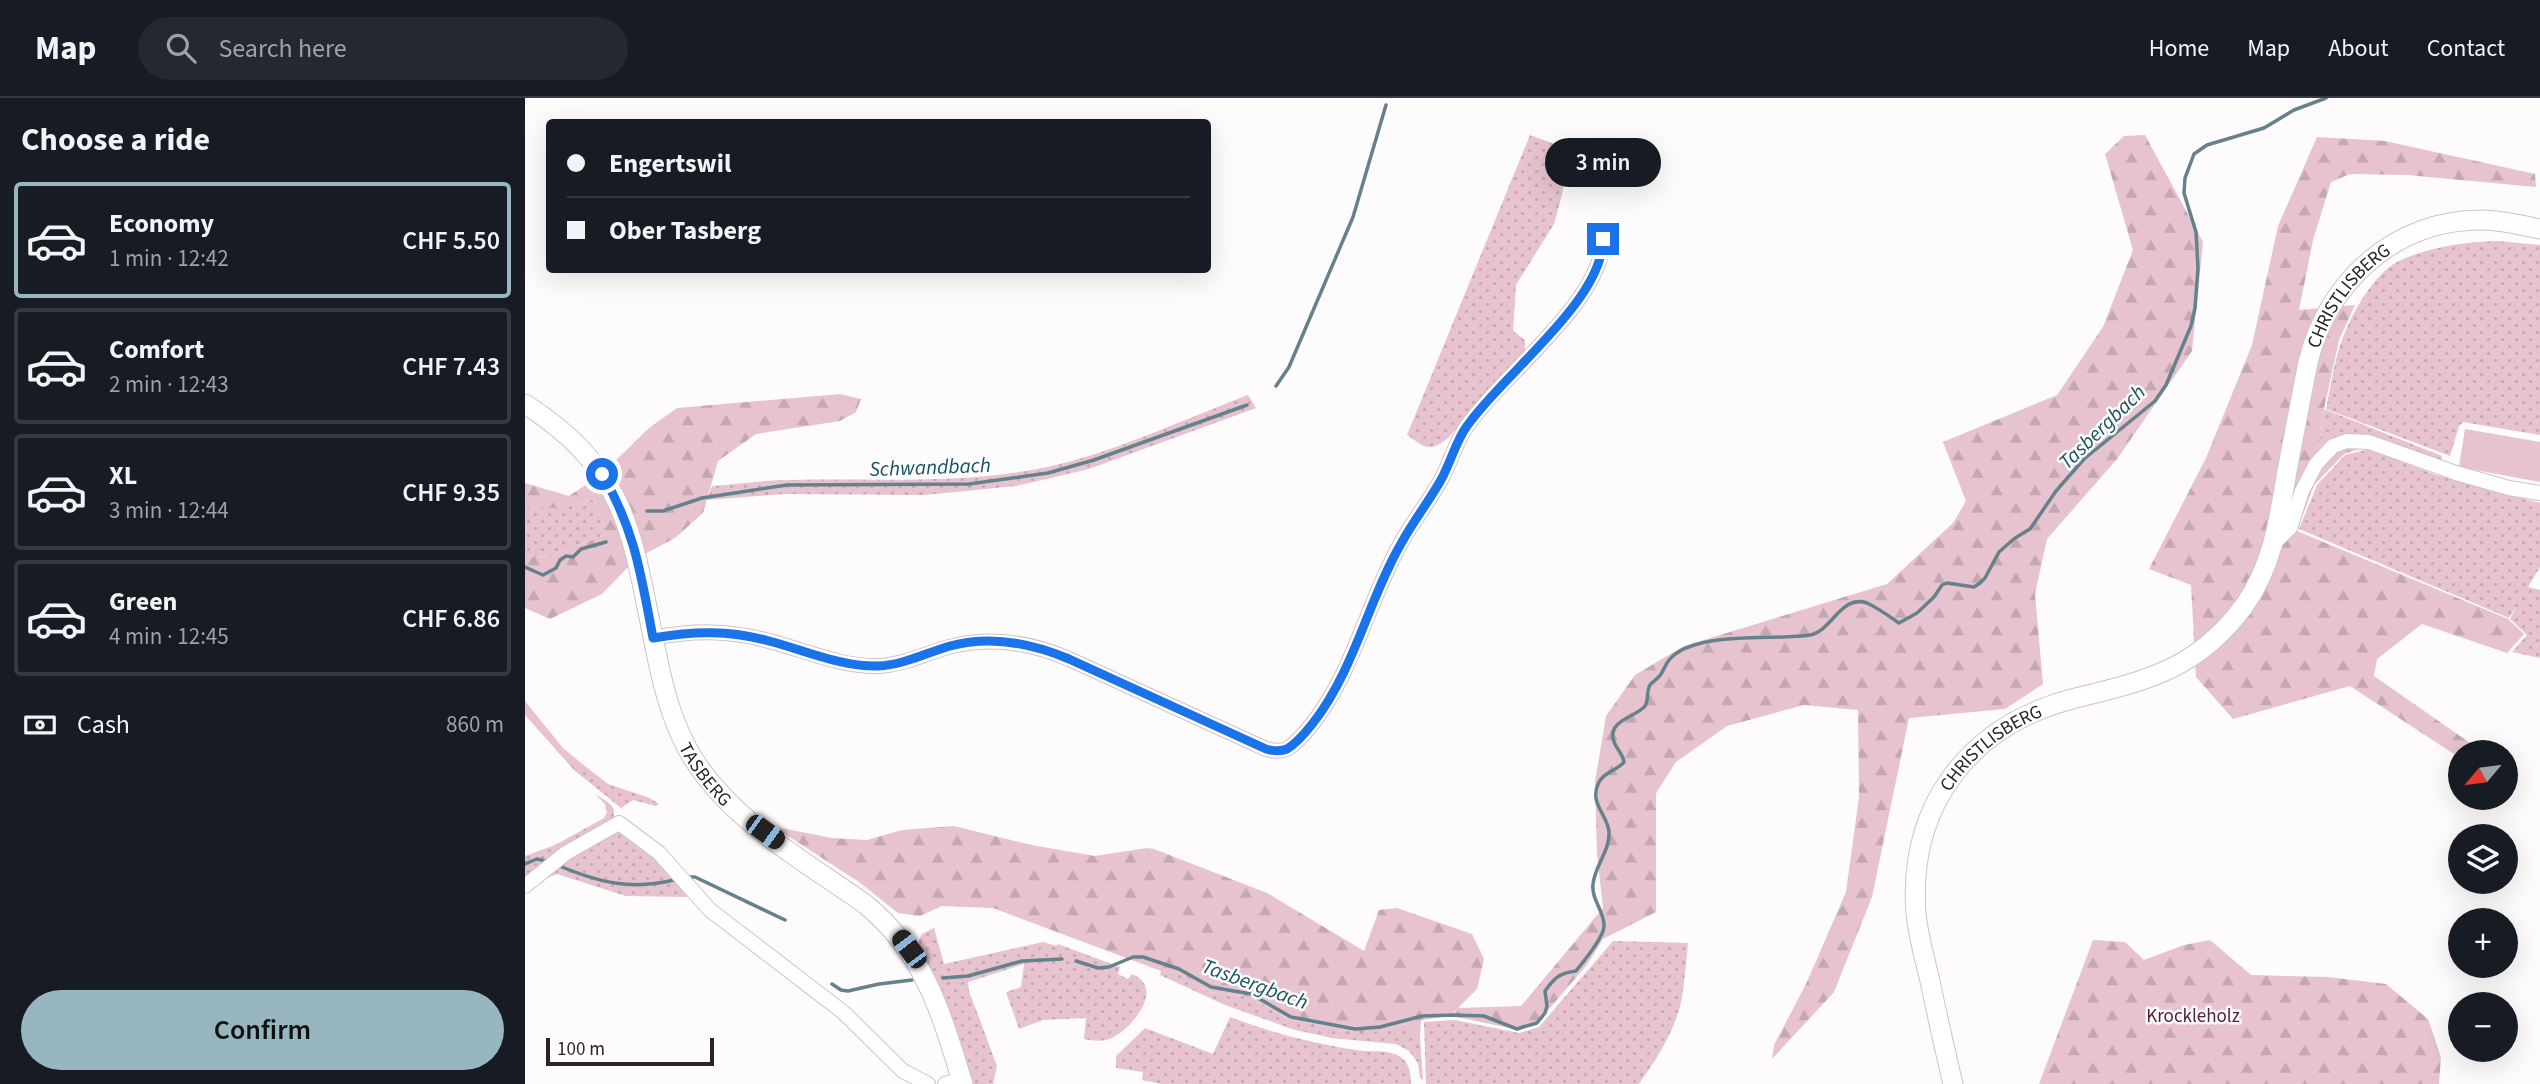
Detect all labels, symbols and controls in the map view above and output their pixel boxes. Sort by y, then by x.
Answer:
search box [138,17,628,80]
text: Map [35,25,96,72]
icon: search [162,29,200,67]
text: Search here [218,30,347,67]
text: Home [2149,31,2209,66]
text: Map [2247,31,2290,66]
text: About [2328,31,2389,66]
text: Contact [2427,31,2505,66]
text: Choose a ride [21,117,210,163]
callout: 3 min [1545,138,1661,186]
text: Engertswil [609,145,731,182]
text: 3 min [1576,146,1630,179]
text: Economy [109,205,214,242]
icon: car [25,209,88,272]
text: Ober Tasberg [609,212,761,249]
text: CHF 5.50 [402,222,500,259]
route end [1587,223,1619,255]
street label: CHRISTLISBERG [2301,237,2396,352]
text: 1 min · 12:42 [109,242,229,275]
text: Comfort [109,331,204,368]
icon: car [25,335,88,398]
text: CHF 7.43 [402,348,500,385]
text: 2 min · 12:43 [109,368,229,401]
water label: Tasbergbach [2052,378,2152,476]
water label: Schwandbach [869,450,991,484]
text: XL [109,457,137,494]
route start [586,458,618,490]
icon: car [25,461,88,524]
text: CHF 9.35 [402,474,500,511]
text: 3 min · 12:44 [109,494,229,527]
text: Green [109,583,177,620]
icon: car [25,587,88,650]
text: CHF 6.86 [402,600,500,637]
text: 4 min · 12:45 [109,620,229,653]
street label: CHRISTLISBERG [1934,698,2046,797]
icon: cash [21,706,59,744]
text: Cash [77,706,130,743]
text: 860 m [446,708,504,741]
street label: TASBERG [672,738,737,813]
north arrow [2448,740,2518,810]
map controls [2448,740,2518,1062]
car [742,811,789,853]
button: layers [2448,824,2518,894]
button: + [2448,908,2518,978]
car [888,926,931,972]
water label: Tasbergbach [1198,951,1312,1017]
button: Confirm [21,990,504,1070]
button: − [2448,992,2518,1062]
park label: Krockleholz [2146,1003,2240,1030]
scale bar [546,1035,714,1067]
text: 100 m [557,1036,605,1063]

